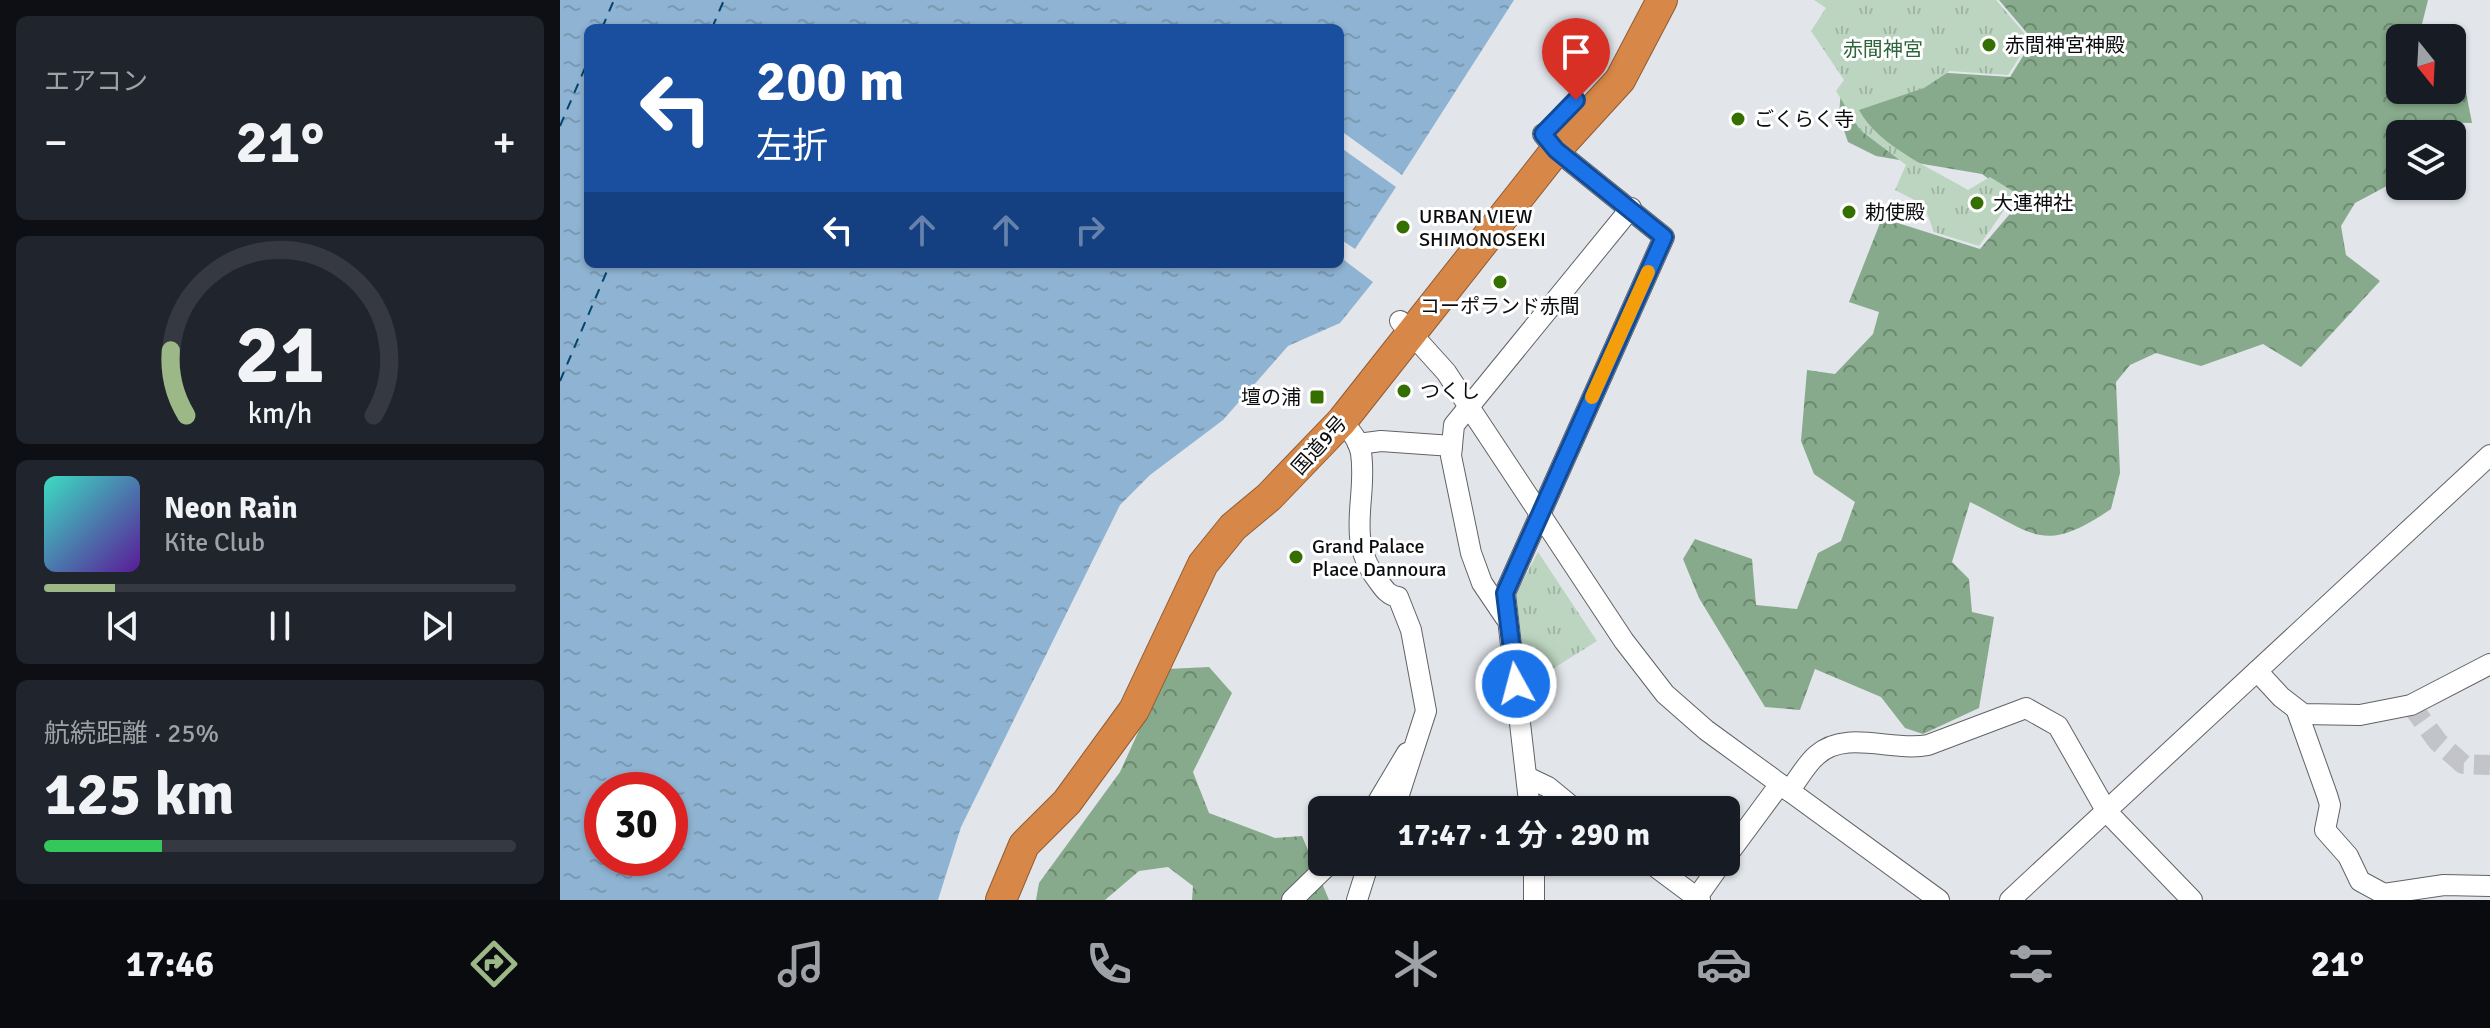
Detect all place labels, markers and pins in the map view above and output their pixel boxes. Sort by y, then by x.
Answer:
pin [1542,18,1610,100]
place label: 赤間神宮神殿 [2005,33,2125,58]
marker: 赤間神宮神殿 [1980,36,1998,54]
place label: ごくらく寺 [1754,107,1854,132]
marker: ごくらく寺 [1729,110,1747,128]
place label: 大連神社 [1993,191,2073,216]
marker: 大連神社 [1968,194,1986,212]
place label: 勅使殿 [1865,200,1925,225]
marker: 勅使殿 [1840,203,1858,221]
place label: URBAN VIEW SHIMONOSEKI [1419,204,1546,252]
marker: URBAN VIEW SHIMONOSEKI [1394,218,1412,236]
marker: コーポランド赤間 [1491,273,1509,291]
place label: コーポランド赤間 [1420,294,1580,319]
place label: つくし [1420,379,1480,404]
marker: つくし [1395,382,1413,400]
place label: 壇の浦 [1241,385,1301,410]
marker: 壇の浦 [1308,388,1326,406]
place label: Grand Palace Place Dannoura [1312,534,1446,582]
marker: Grand Palace Place Dannoura [1287,548,1305,566]

